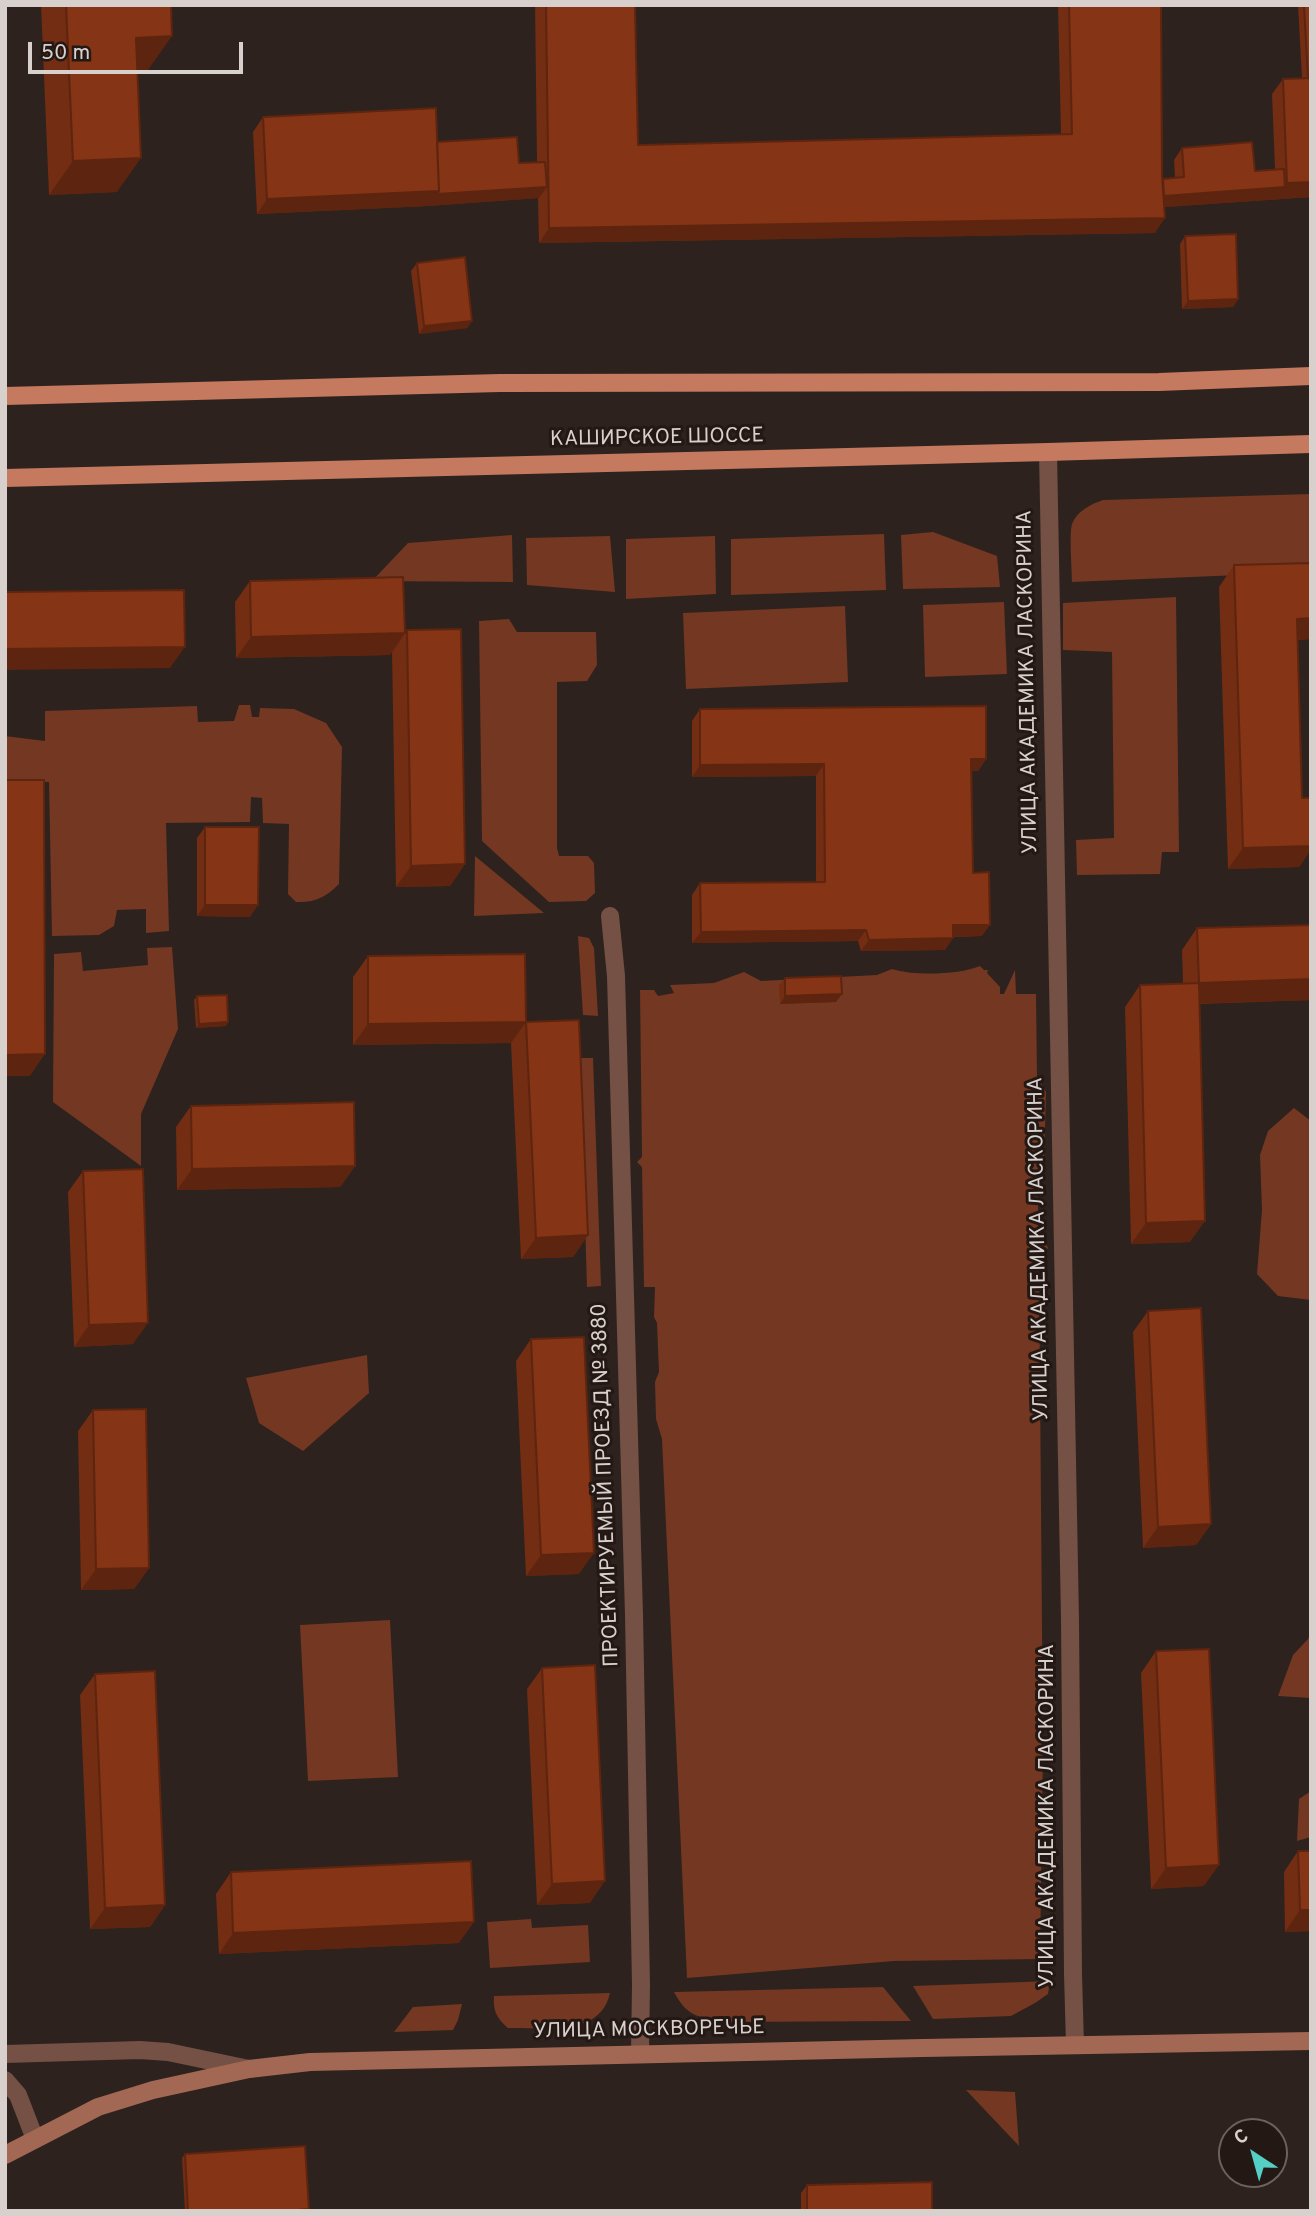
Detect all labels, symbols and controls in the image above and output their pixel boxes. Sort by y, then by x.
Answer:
scale bar [32,28,247,72]
text: 50 m [41,40,90,67]
street label: КАШИРСКОЕ ШОССЕ [550,425,764,453]
street label: УЛИЦА АКАДЕМИКА ЛАСКОРИНА [1013,510,1045,854]
street label: УЛИЦА АКАДЕМИКА ЛАСКОРИНА [1024,1077,1056,1421]
street label: ПРОЕКТИРУЕМЫЙ ПРОЕЗД № 3880 [588,1303,626,1667]
street label: УЛИЦА АКАДЕМИКА ЛАСКОРИНА [1036,1644,1062,1988]
street label: УЛИЦА МОСКВОРЕЧЬЕ [533,2016,765,2046]
north arrow [1218,2118,1288,2188]
text: С [1230,2124,1254,2151]

